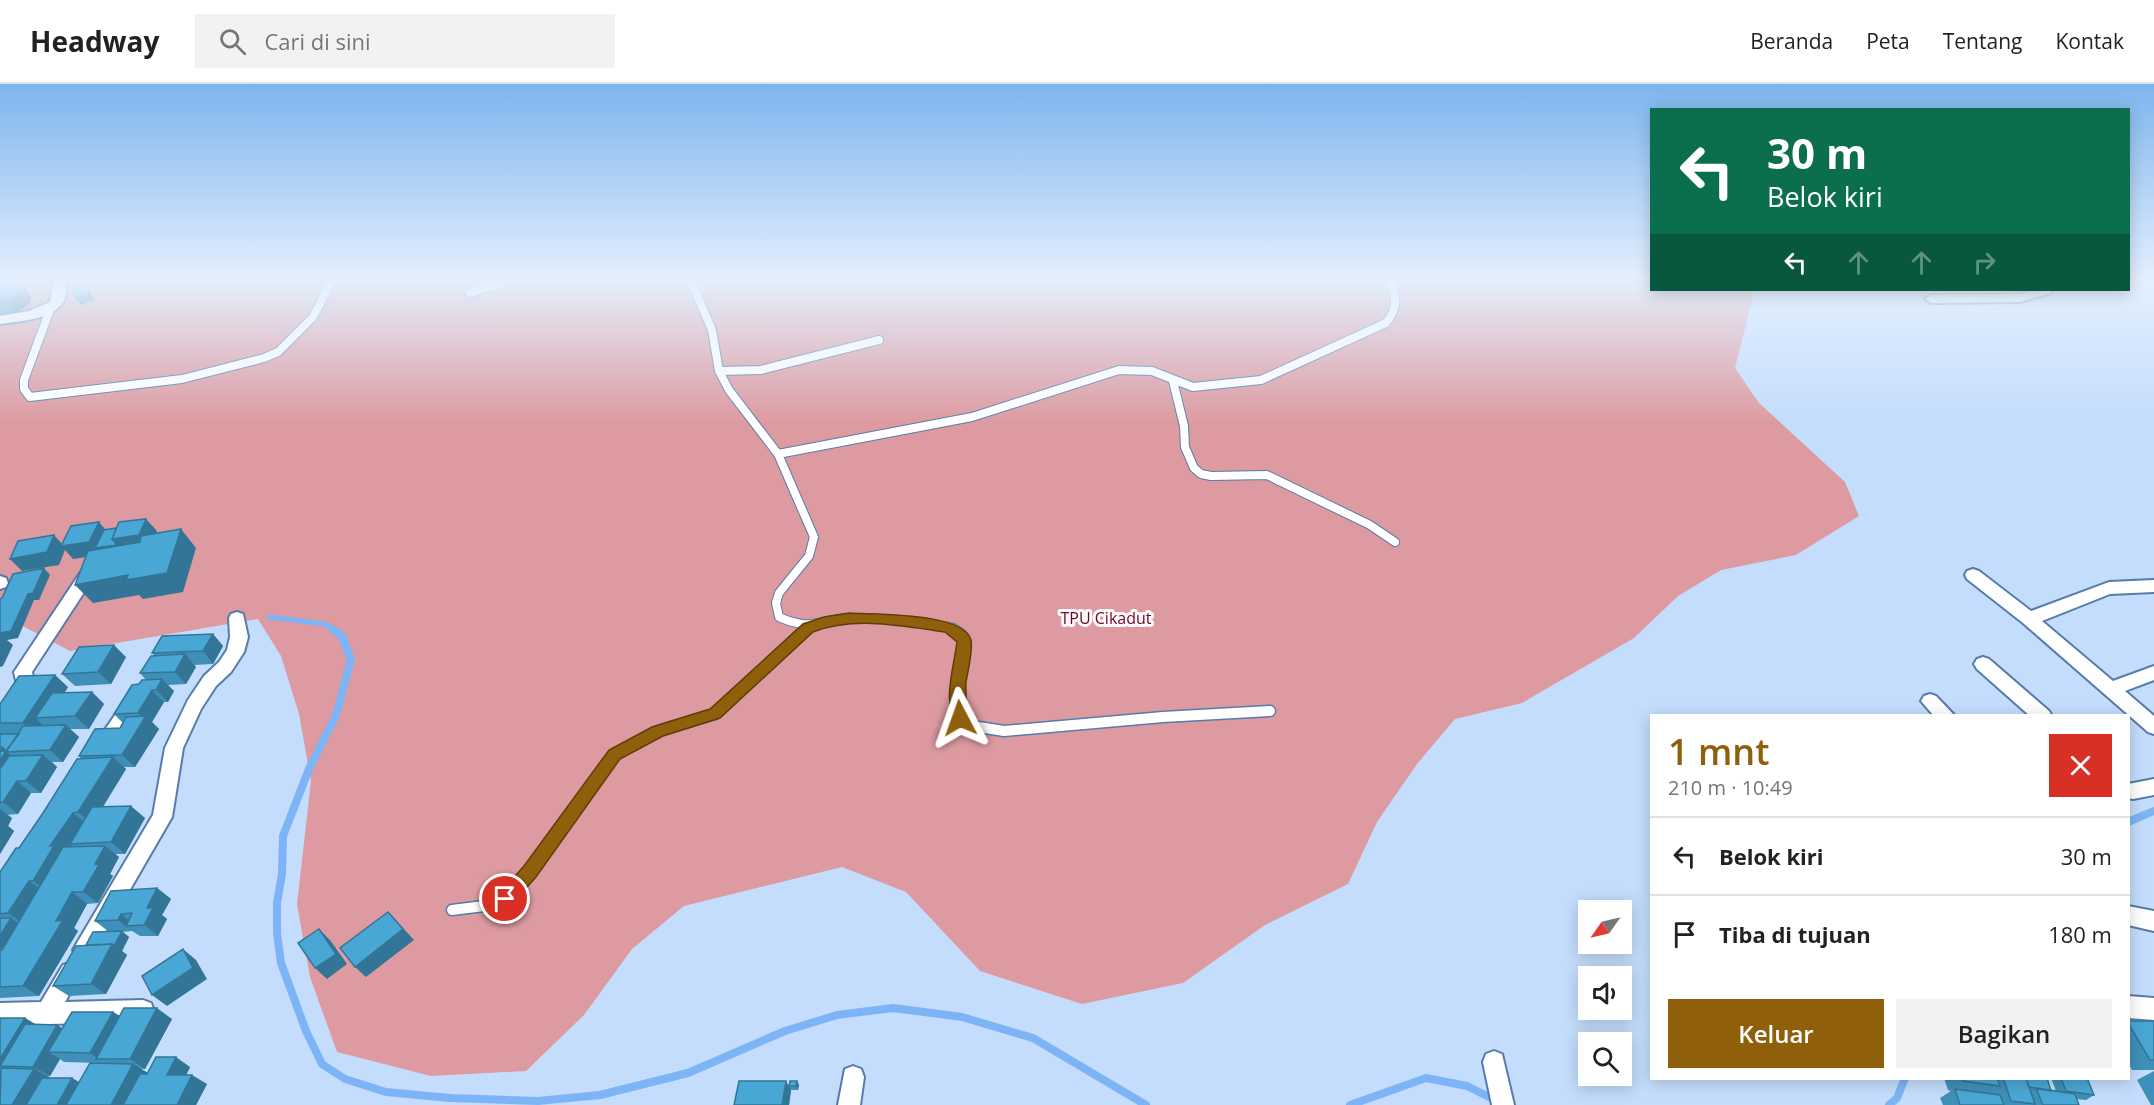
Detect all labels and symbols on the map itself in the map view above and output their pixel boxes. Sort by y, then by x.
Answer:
park label: TPU Cikadut [1061,607,1152,629]
position arrow [928,686,992,750]
pin [479,873,530,924]
north arrow [1578,900,1632,954]

